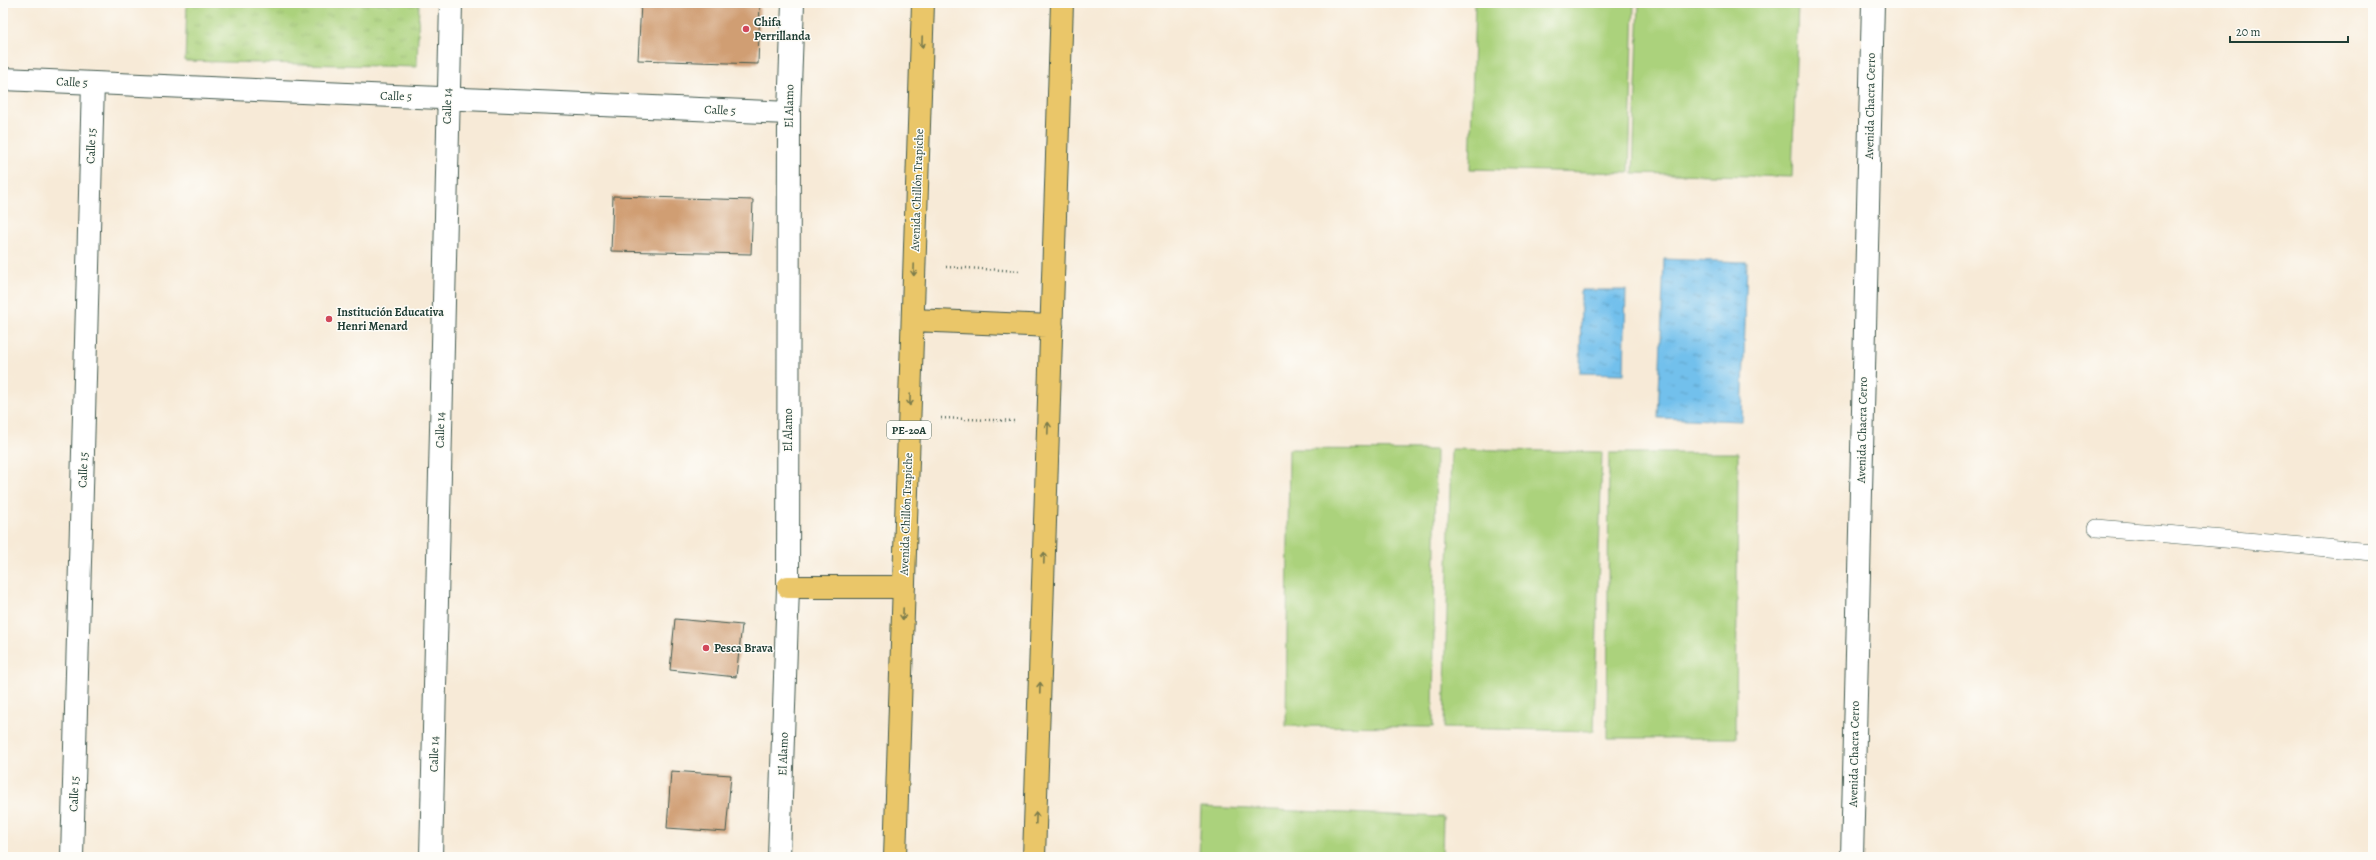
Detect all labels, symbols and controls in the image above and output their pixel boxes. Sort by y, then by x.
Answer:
place label: Chifa Perrillanda [754,14,811,44]
scale bar [2230,18,2348,44]
marker: Chifa Perrillanda [741,24,751,34]
text: 20 m [2236,24,2260,40]
one-way arrow [918,35,926,48]
street label: Avenida Chacra Cerro [1861,53,1879,160]
street label: Calle 5 [56,73,88,91]
street label: El Alamo [781,84,797,128]
street label: Calle 5 [380,87,412,105]
street label: Calle 14 [439,87,455,124]
street label: Calle 5 [704,101,736,119]
street label: Calle 15 [82,128,100,164]
street label: Avenida Chillón Trapiche [907,128,927,253]
one-way arrow [911,263,918,276]
place label: Institución Educativa Henri Menard [337,304,444,334]
marker: Institución Educativa Henri Menard [324,314,334,324]
street label: Avenida Chacra Cerro [1853,377,1871,484]
one-way arrow [906,393,914,406]
street label: El Alamo [780,408,796,452]
street label: Calle 14 [432,411,448,448]
road number: PE-20A [887,421,931,439]
one-way arrow [1045,422,1052,435]
street label: Calle 15 [74,452,92,488]
street label: Avenida Chillón Trapiche [896,452,916,577]
one-way arrow [1040,552,1048,565]
one-way arrow [899,607,907,620]
place label: Pesca Brava [714,640,773,656]
marker: Pesca Brava [701,643,711,653]
one-way arrow [1036,682,1044,695]
street label: Avenida Chacra Cerro [1845,701,1863,808]
street label: El Alamo [774,732,792,776]
street label: Calle 14 [426,735,442,772]
street label: Calle 15 [65,776,83,812]
one-way arrow [1032,812,1039,825]

